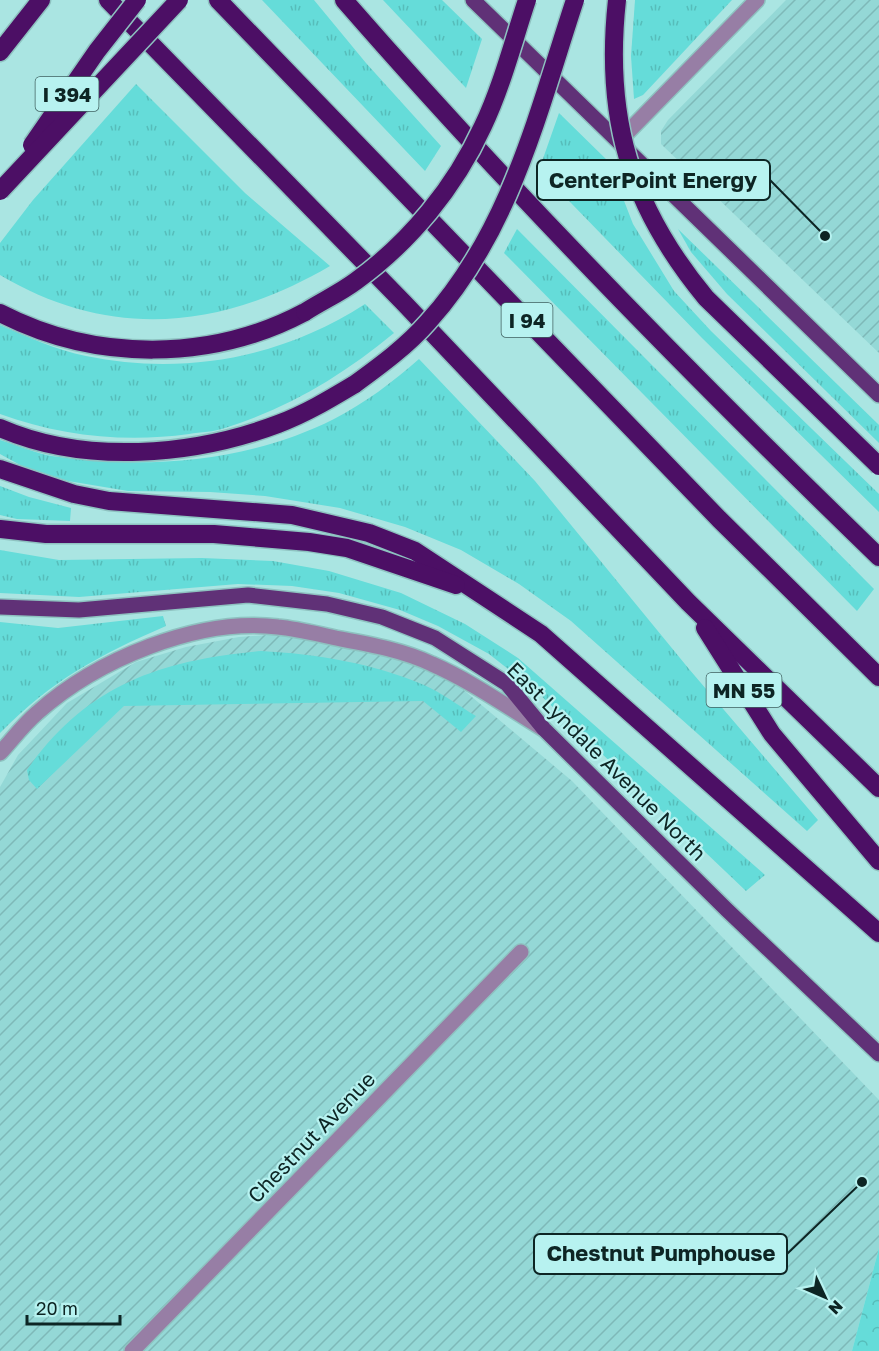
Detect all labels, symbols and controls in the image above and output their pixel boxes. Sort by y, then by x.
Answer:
road number: I 394 [36,77,98,111]
callout: CenterPoint Energy [537,160,770,200]
text: CenterPoint Energy [549,166,757,193]
road number: I 94 [502,303,552,337]
street label: East Lyndale Avenue North [502,656,712,866]
road number: MN 55 [706,673,782,707]
street label: Chestnut Avenue [242,1066,380,1208]
callout: Chestnut Pumphouse [534,1234,787,1274]
text: Chestnut Pumphouse [546,1239,776,1266]
north arrow [795,1267,855,1327]
scale bar [27,1288,120,1326]
text: N [824,1296,847,1319]
text: 20 m [36,1297,78,1319]

